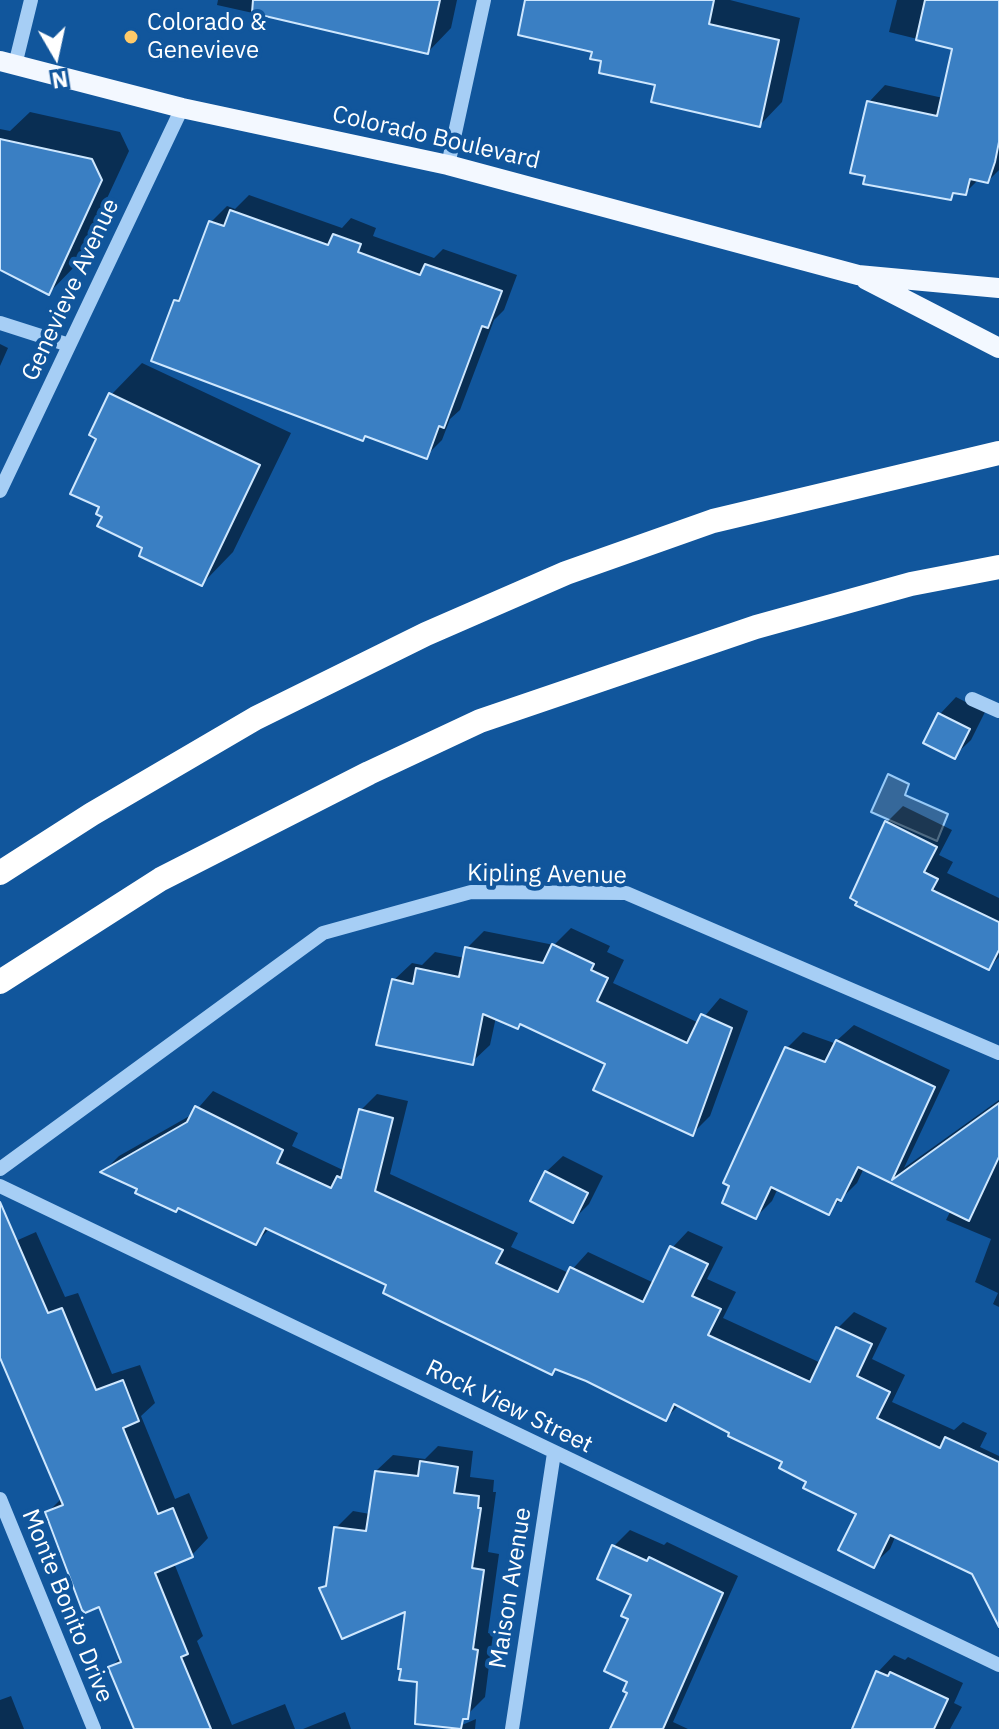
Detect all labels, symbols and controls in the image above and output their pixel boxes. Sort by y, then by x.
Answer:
place label: Colorado & Genevieve [147,9,267,65]
north arrow [16,16,96,96]
marker: Colorado & Genevieve [122,28,140,46]
text: N [50,65,70,96]
street label: Colorado Boulevard [329,100,543,176]
street label: Genevieve Avenue [16,194,126,386]
street label: Kipling Avenue [467,859,627,891]
street label: Rock View Street [421,1354,597,1460]
street label: Monte Bonito Drive [15,1505,119,1707]
street label: Maison Avenue [484,1505,538,1671]

